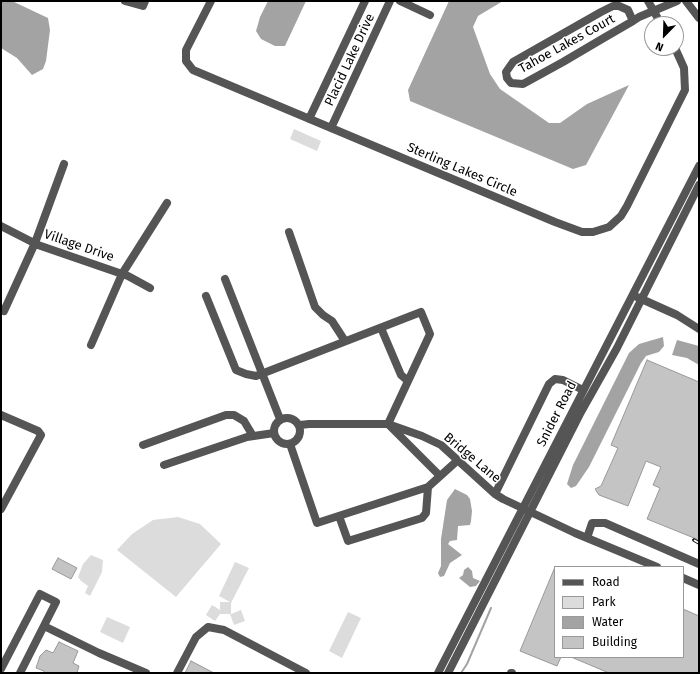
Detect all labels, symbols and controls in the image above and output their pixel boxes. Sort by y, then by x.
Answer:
street label: Placid Lake Drive [322,11,378,109]
street label: Tahoe Lakes Court [516,11,618,77]
north arrow [644,16,684,56]
text: N [654,39,665,54]
street label: Sterling Lakes Circle [405,140,519,200]
street label: Village Drive [42,227,116,265]
street label: Snider Road [534,379,580,449]
street label: Bridge Lane [440,430,504,486]
legend [554,566,684,658]
text: Road [592,575,620,589]
text: Park [592,595,616,609]
text: Water [592,615,623,629]
text: Building [592,635,637,649]

